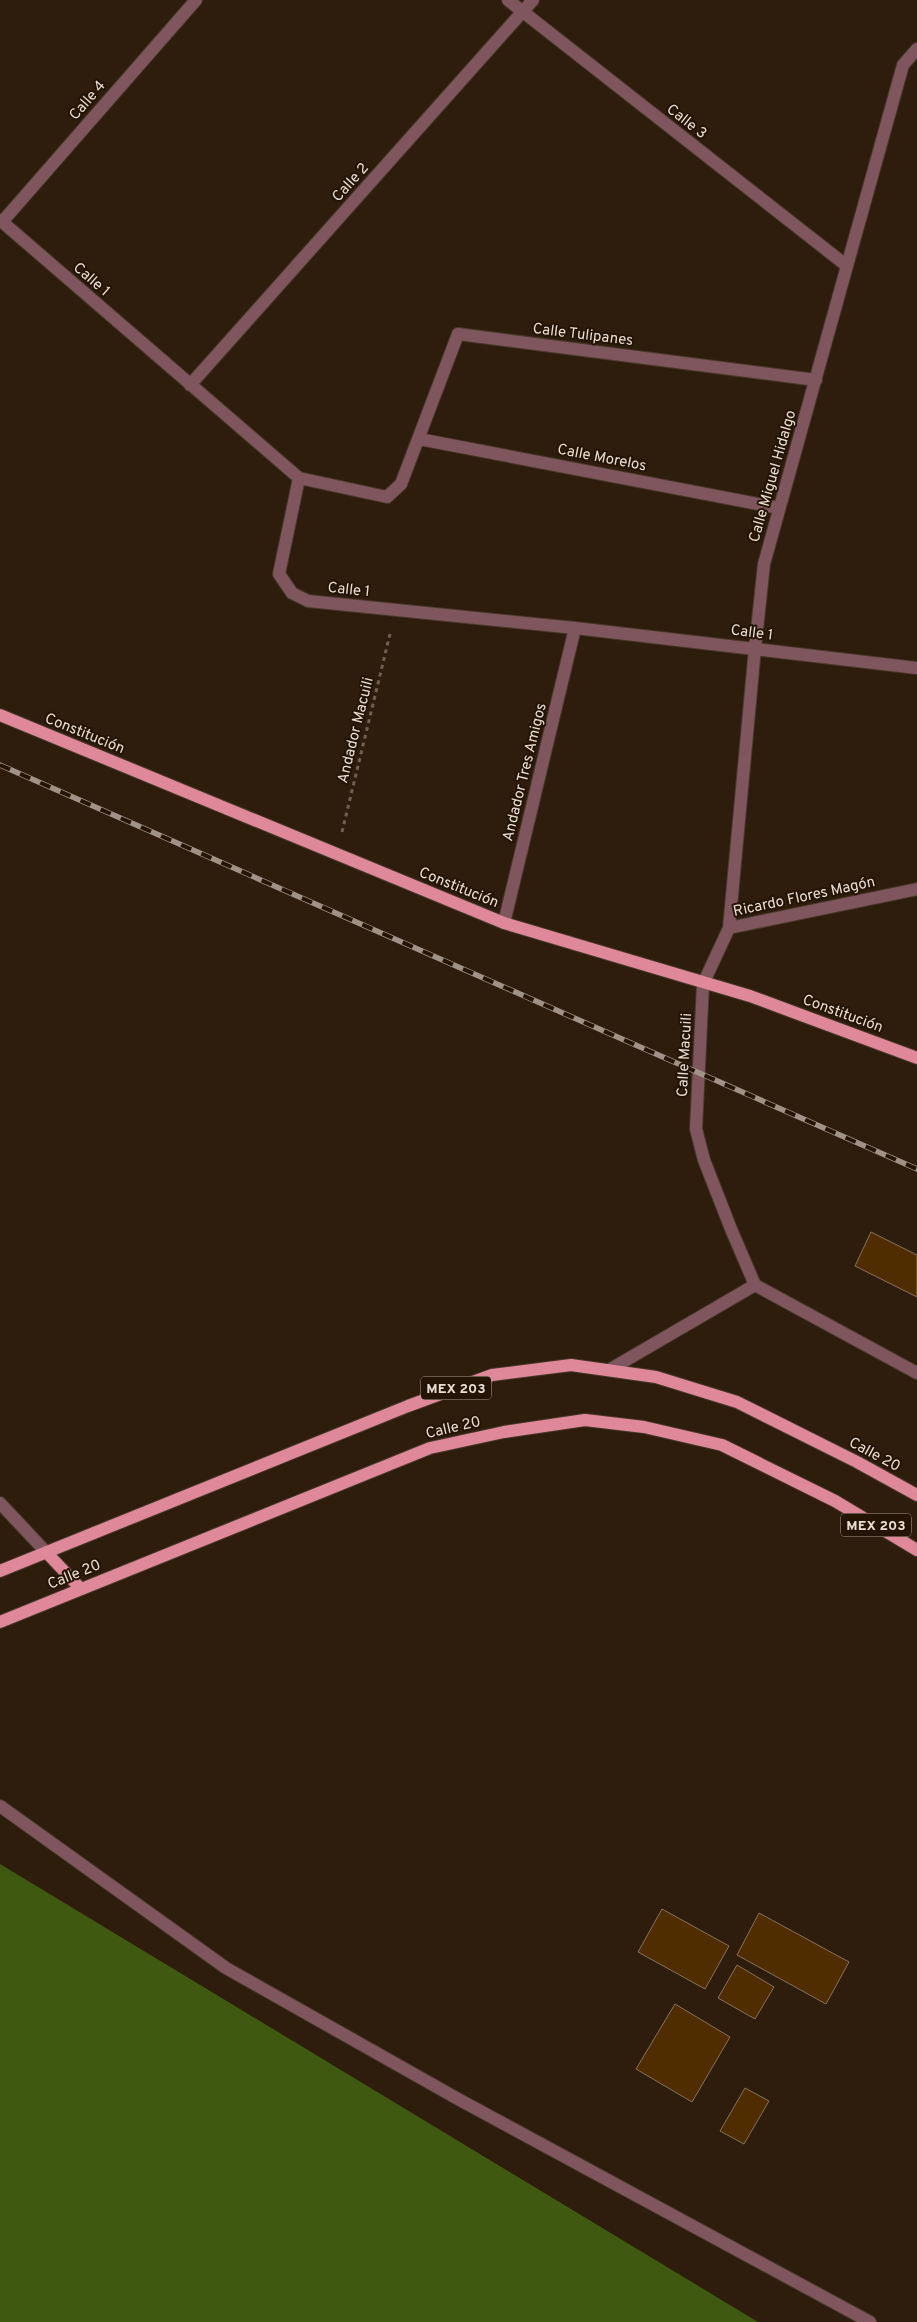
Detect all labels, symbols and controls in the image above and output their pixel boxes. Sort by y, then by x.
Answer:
street label: Calle 4 [66,77,111,125]
street label: Calle 3 [662,101,710,144]
street label: Calle 2 [329,159,374,207]
street label: Calle 1 [69,259,113,301]
street label: Calle Tulipanes [531,320,634,351]
street label: Calle Miguel Hidalgo [745,408,801,545]
street label: Calle Morelos [556,441,648,476]
street label: Calle 1 [327,579,371,602]
street label: Calle 1 [729,621,774,646]
street label: Andador Macuili [334,675,379,785]
street label: Andador Tres Amigos [499,701,552,844]
street label: Constitución [42,710,127,759]
street label: Constitución [416,864,501,913]
street label: Ricardo Flores Magón [732,873,877,922]
street label: Constitución [800,991,885,1038]
street label: Calle Macuili [674,1013,697,1098]
road number: MEX 203 [421,1376,491,1400]
street label: Calle 20 [424,1413,483,1444]
street label: Calle 20 [845,1434,903,1477]
road number: MEX 203 [841,1514,911,1536]
street label: Calle 20 [45,1556,104,1595]

